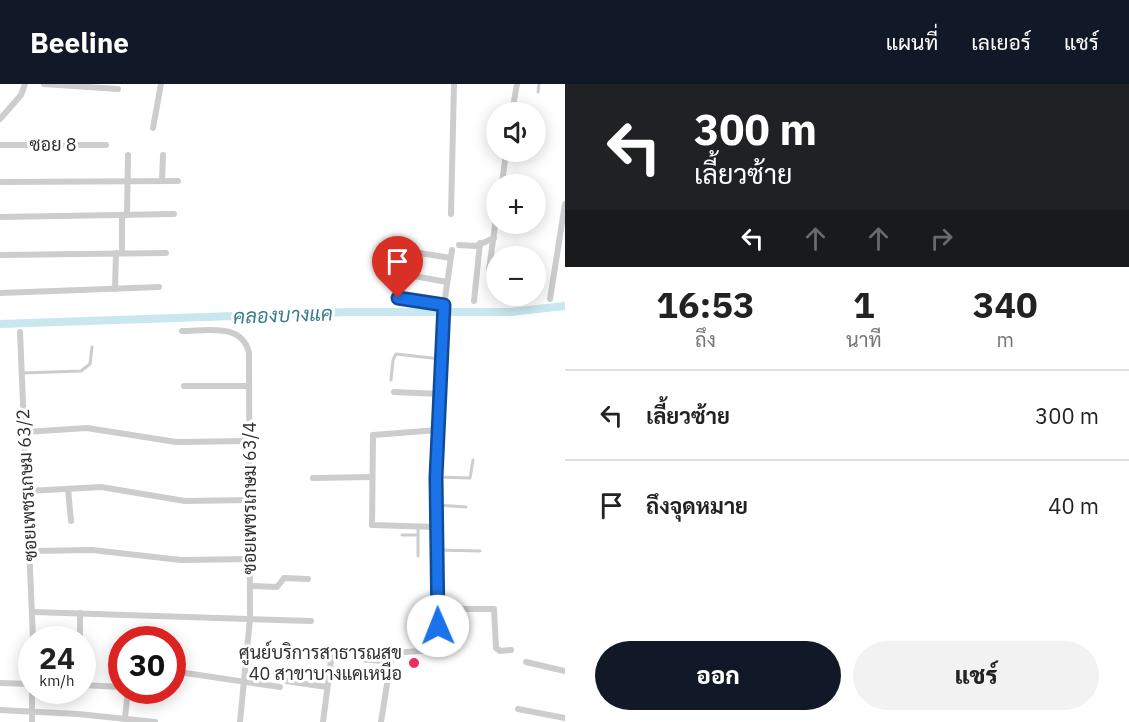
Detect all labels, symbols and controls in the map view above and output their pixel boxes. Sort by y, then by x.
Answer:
text: Beeline [30,24,129,61]
text: แผนที่ [886,28,938,56]
text: เลเยอร์ [971,28,1031,56]
text: แชร์ [1064,28,1099,56]
map controls [486,102,546,306]
button: sound [486,102,546,162]
text: 300 m [694,102,817,157]
icon: left [595,108,673,186]
street label: ซอย 8 [30,133,77,156]
text: เลี้ยวซ้าย [694,156,792,191]
button: + [486,174,546,234]
icon: left [736,222,769,255]
icon: ahead [799,222,832,255]
icon: ahead [862,222,895,255]
icon: right [925,222,958,255]
pin [372,236,423,298]
icon: arrive [381,245,414,278]
button: − [486,246,546,306]
text: 16:53 [656,281,755,328]
text: 1 [853,281,875,328]
text: 340 [973,281,1038,328]
water label: คลองบางแค [233,299,333,330]
text: ถึง [695,326,716,353]
text: นาที [846,326,882,353]
text: m [997,326,1014,353]
icon: left [595,399,628,432]
text: เลี้ยวซ้าย [646,401,730,430]
text: 300 m [1035,401,1099,430]
street label: ซอยเพชรเกษม 63/2 [11,408,42,562]
street label: ซอยเพชรเกษม 63/4 [238,421,261,574]
icon: arrive [595,489,628,522]
text: ถึงจุดหมาย [646,491,748,520]
text: 40 m [1048,491,1099,520]
position arrow [406,594,470,658]
speed limit sign: 30 [108,626,186,704]
text: 24 [39,638,75,677]
place label: ศูนย์บริการสาธารณสุข 40 สาขาบางแคเหนือ [239,640,402,685]
button: ออก [595,641,841,710]
button: แชร์ [853,641,1099,710]
marker: ศูนย์บริการสาธารณสุข 40 สาขาบางแคเหนือ [407,656,421,670]
text: km/h [39,671,75,690]

